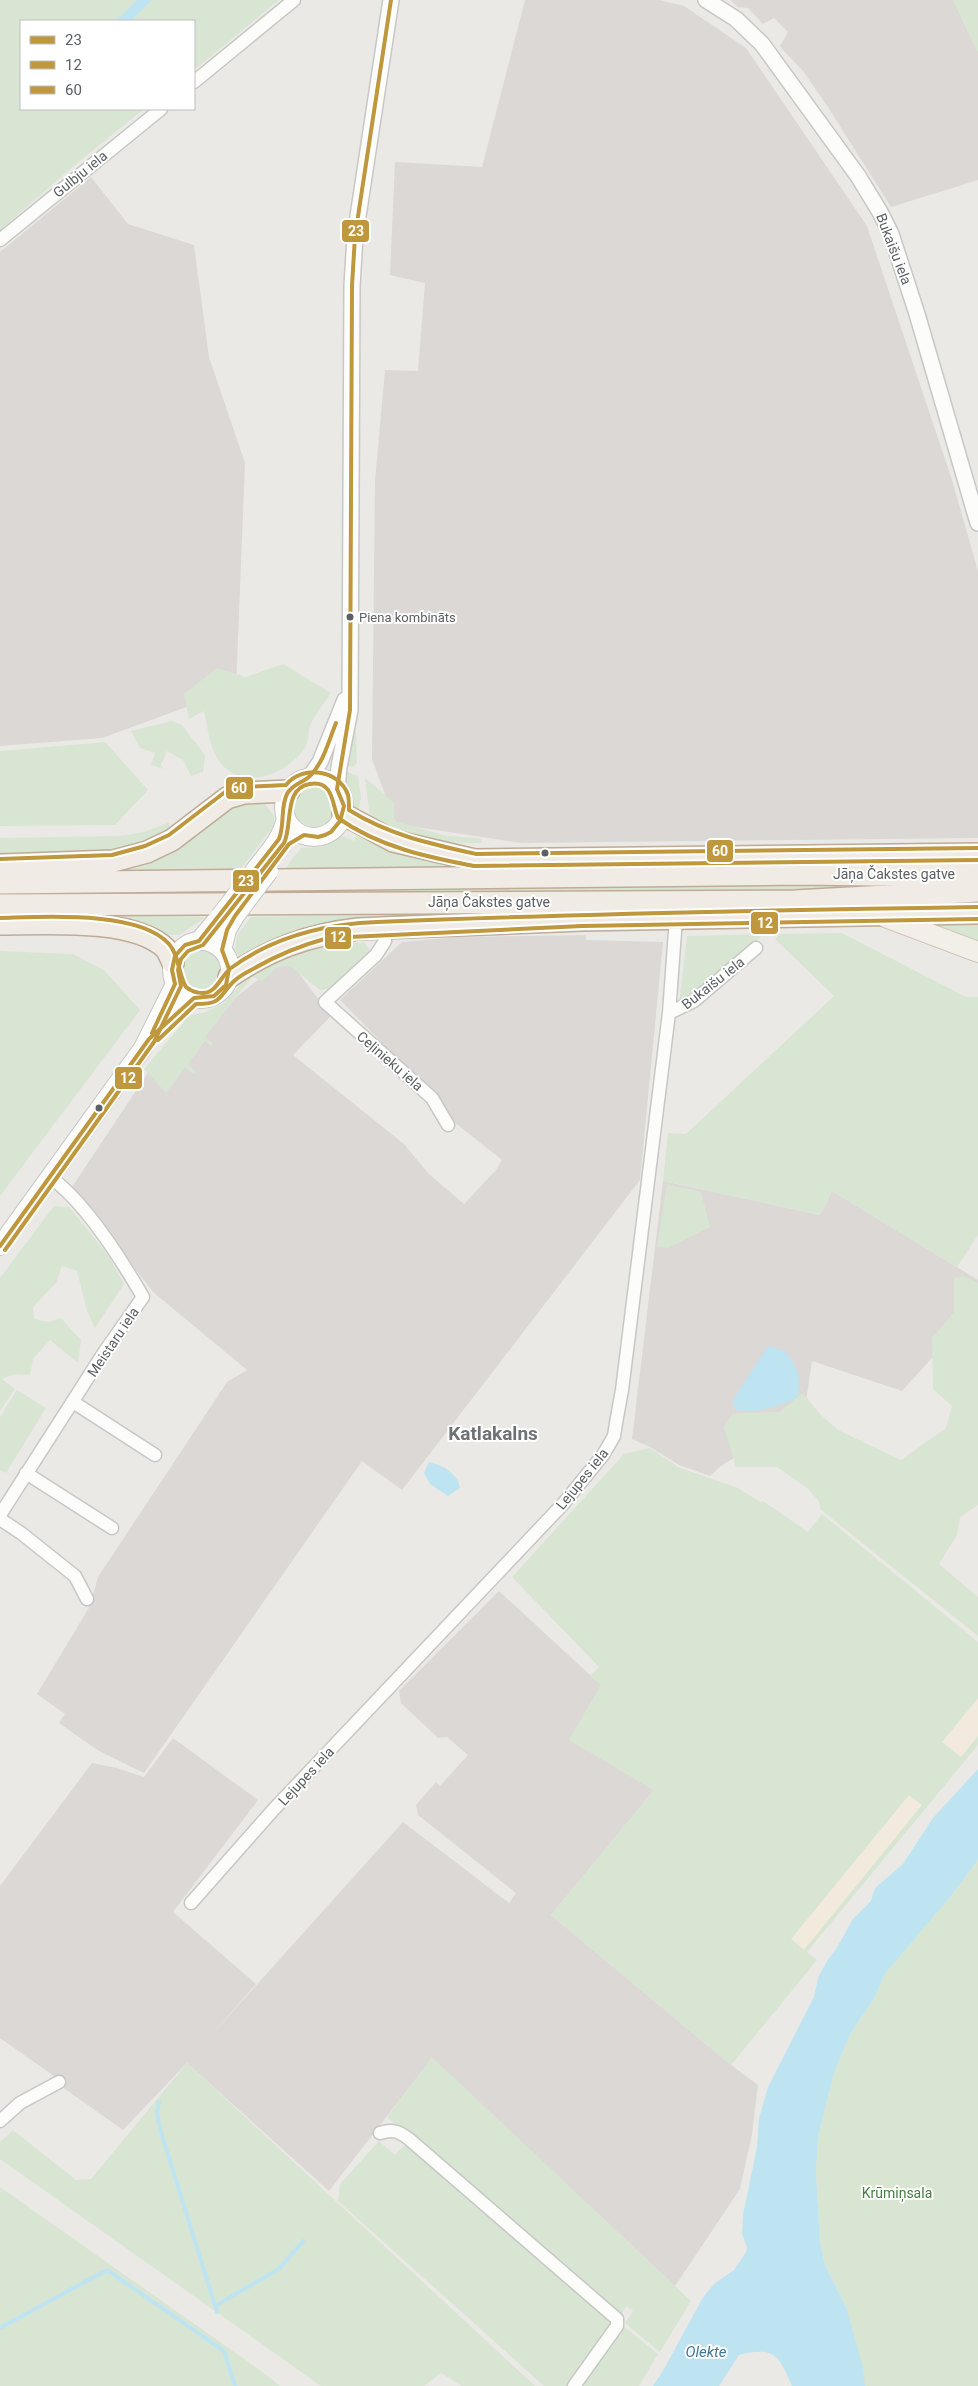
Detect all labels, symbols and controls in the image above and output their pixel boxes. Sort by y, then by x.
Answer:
legend [20,20,195,110]
text: 23 [65,31,82,49]
text: 12 [65,56,82,74]
text: 60 [65,81,82,99]
street label: Gulbju iela [50,147,110,201]
street label: Bukaišu iela [873,211,915,287]
line badge: 23 [341,219,370,243]
text: 23 [348,223,364,239]
place label: Piena kombināts [359,610,456,625]
marker: Piena kombināts [345,612,355,622]
line badge: 60 [225,776,254,800]
text: 60 [231,780,247,796]
line badge: 60 [706,839,734,863]
text: 60 [712,843,728,859]
unlabelled marker [540,848,550,858]
street label: Jāņa Čakstes gatve [833,865,955,883]
line badge: 23 [232,869,260,893]
text: 23 [238,873,254,889]
street label: Jāņa Čakstes gatve [428,893,550,911]
line badge: 12 [750,911,779,935]
text: 12 [757,915,773,931]
line badge: 12 [324,926,352,950]
text: 12 [330,929,346,945]
street label: Bukaišu iela [679,954,747,1012]
street label: Ceļinieku iela [353,1028,426,1095]
line badge: 12 [114,1066,143,1090]
text: 12 [120,1070,136,1086]
unlabelled marker [94,1103,104,1113]
street label: Meistaru iela [84,1304,142,1380]
district label: Katlakalns [448,1422,538,1445]
street label: Lejupes iela [553,1445,611,1513]
street label: Lejupes iela [275,1744,337,1808]
park label: Krūmiņsala [862,2185,932,2202]
water label: Olekte [685,2343,727,2361]

